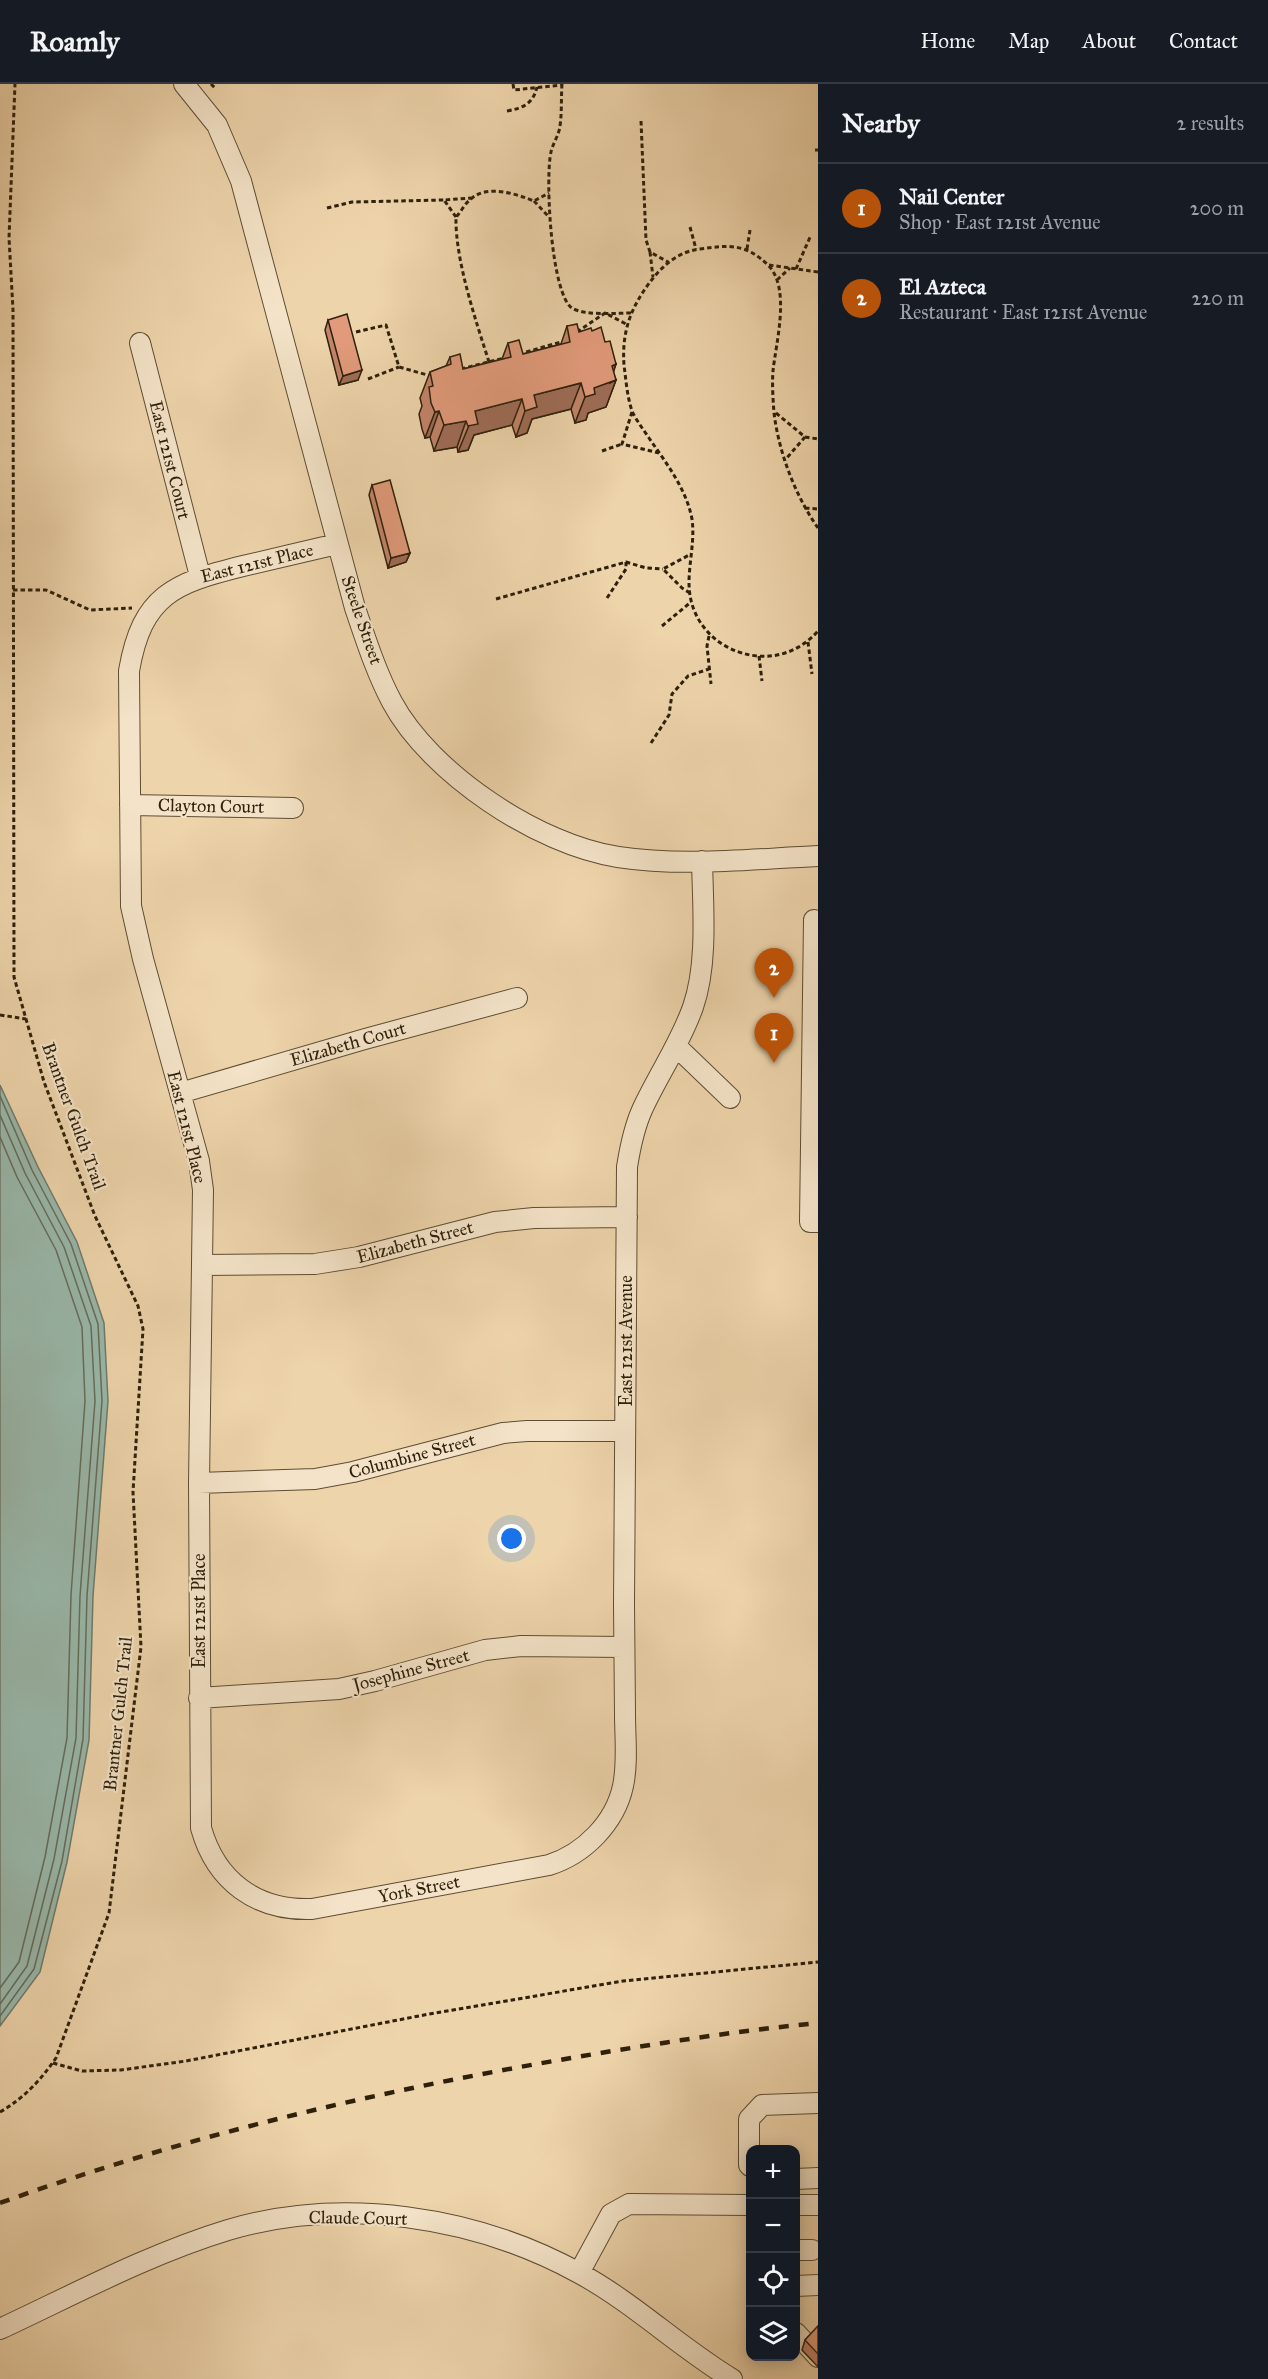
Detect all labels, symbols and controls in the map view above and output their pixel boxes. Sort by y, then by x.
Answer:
text: Roamly [30,24,119,59]
text: Home [920,28,975,54]
text: Map [1008,28,1049,54]
text: About [1082,28,1136,54]
text: Contact [1169,28,1238,54]
text: Nearby [842,107,920,139]
text: 2 results [1176,111,1244,135]
text: Nail Center [899,183,1004,210]
text: 1 [858,196,865,220]
text: 200 m [1190,196,1244,220]
text: Shop · East 121st Avenue [899,210,1101,234]
text: El Azteca [899,273,986,300]
text: 2 [857,286,866,310]
text: 220 m [1192,286,1244,310]
text: Restaurant · East 121st Avenue [899,300,1147,324]
street label: East 121st Court [145,398,196,522]
street label: East 121st Place [199,538,315,588]
street label: Steele Street [337,573,388,668]
street label: Clayton Court [158,794,265,818]
pin: 2 [754,948,794,998]
pin: 1 [754,1014,794,1063]
street label: Elizabeth Court [288,1017,409,1071]
street label: Brantner Gulch Trail [37,1039,111,1193]
street label: East 121st Place [162,1069,212,1185]
street label: Elizabeth Street [354,1216,476,1268]
street label: East 121st Avenue [615,1275,637,1407]
street label: Columbine Street [346,1428,478,1483]
your location [497,1524,526,1553]
street label: East 121st Place [188,1553,210,1669]
street label: Brantner Gulch Trail [99,1636,137,1792]
street label: Josephine Street [348,1644,473,1698]
street label: York Street [376,1870,462,1908]
map controls [746,2145,800,2361]
button: + [746,2145,800,2199]
button: − [746,2199,800,2253]
street label: Claude Court [308,2206,408,2230]
button: locate [746,2253,800,2307]
button: layers [746,2307,800,2361]

